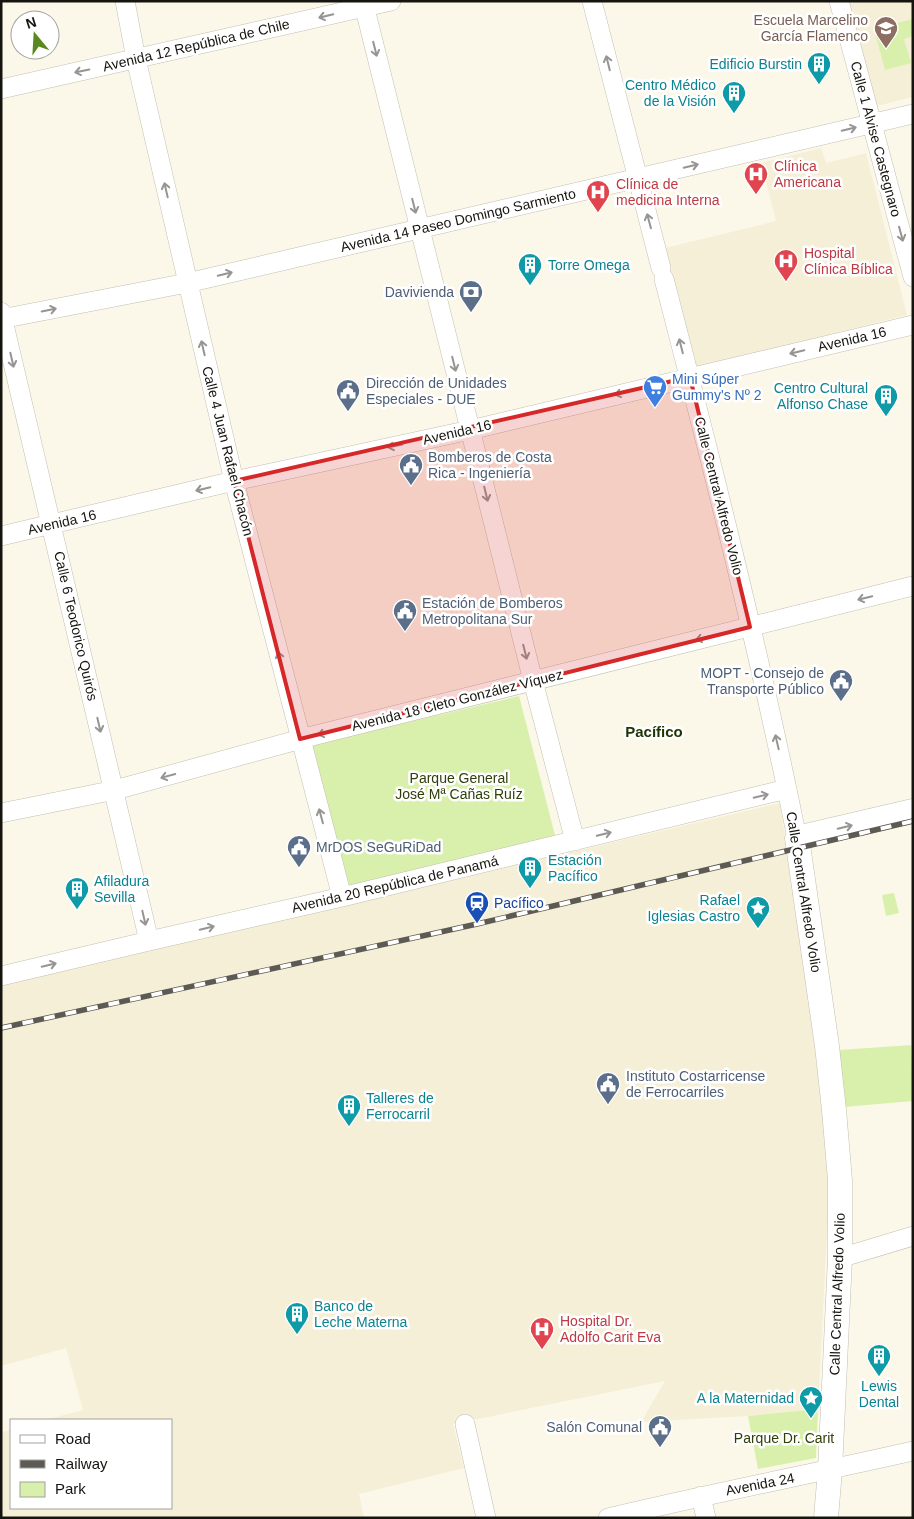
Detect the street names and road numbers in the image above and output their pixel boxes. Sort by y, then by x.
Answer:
street label: Avenida 12 República de Chile [101,16,291,74]
street label: Calle 1 Alvise Castegnaro [848,60,905,219]
street label: Avenida 14 Paseo Domingo Sarmiento [339,185,577,255]
street label: Avenida 16 [816,323,888,355]
street label: Calle 4 Juan Rafael Chacón [199,364,257,538]
street label: Calle Central Alfredo Volio [692,415,746,577]
street label: Avenida 16 [421,416,493,448]
street label: Avenida 16 [26,506,98,538]
street label: Calle 6 Teodorico Quirós [51,550,101,702]
street label: Avenida 18 Cleto González Víquez [350,666,564,734]
street label: Calle Central Alfredo Volio [783,810,825,974]
street label: Avenida 20 República de Panamá [290,852,500,916]
street label: Calle Central Alfredo Volio [826,1212,848,1376]
street label: Avenida 24 [724,1469,796,1499]

